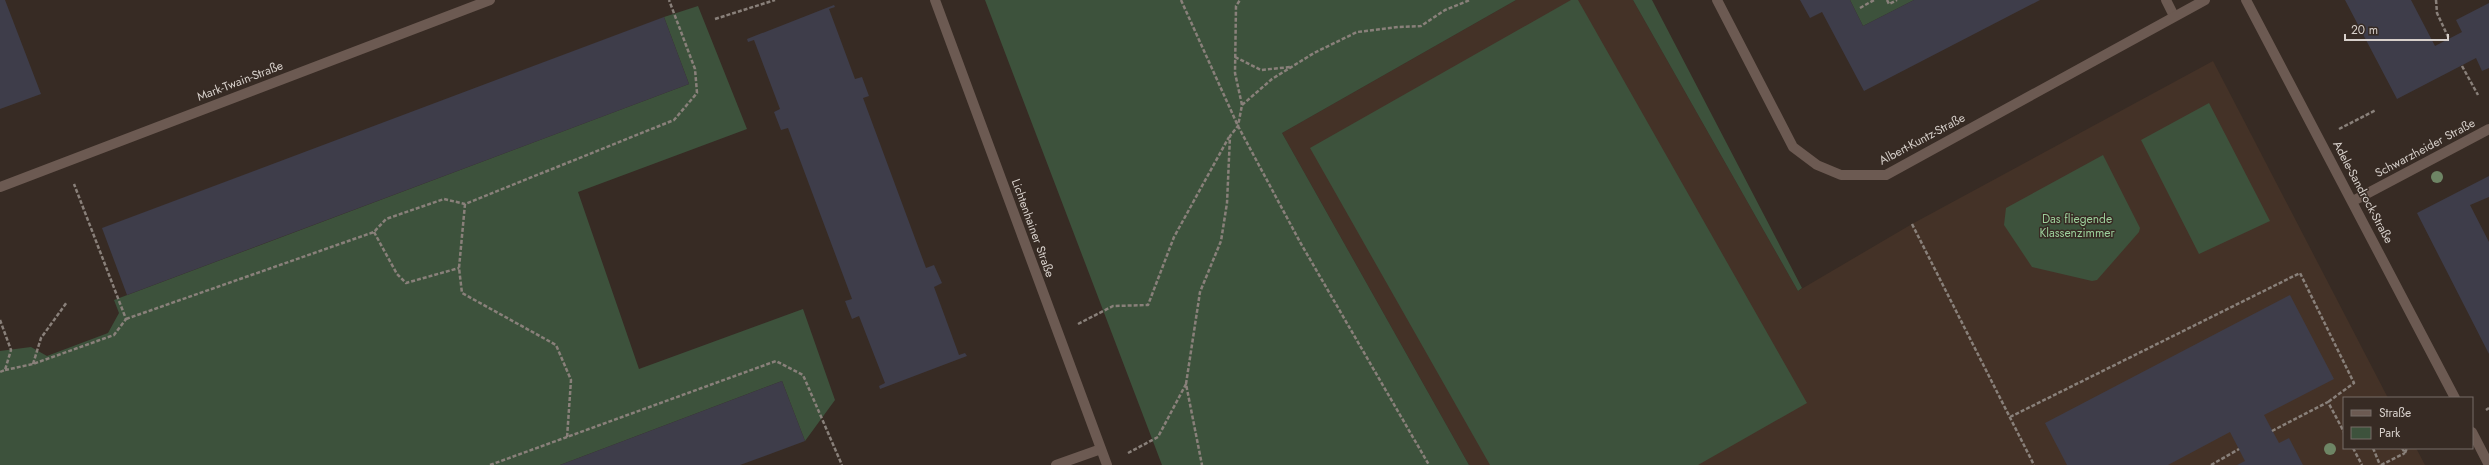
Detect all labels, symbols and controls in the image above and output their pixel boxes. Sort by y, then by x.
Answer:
scale bar [2345,16,2448,42]
text: 20 m [2351,21,2378,39]
street label: Mark-Twain-Straße [194,56,286,106]
street label: Albert-Kuntz-Straße [1876,109,1968,169]
street label: Schwarzheider Straße [2372,114,2478,182]
street label: Adele-Sandrock-Straße [2328,137,2398,247]
street label: Lichtenhainer Straße [1007,176,1059,280]
park label: Das fliegende Klassenzimmer [2039,210,2115,242]
legend [2343,397,2473,449]
text: Straße [2379,404,2411,422]
text: Park [2379,424,2401,442]

